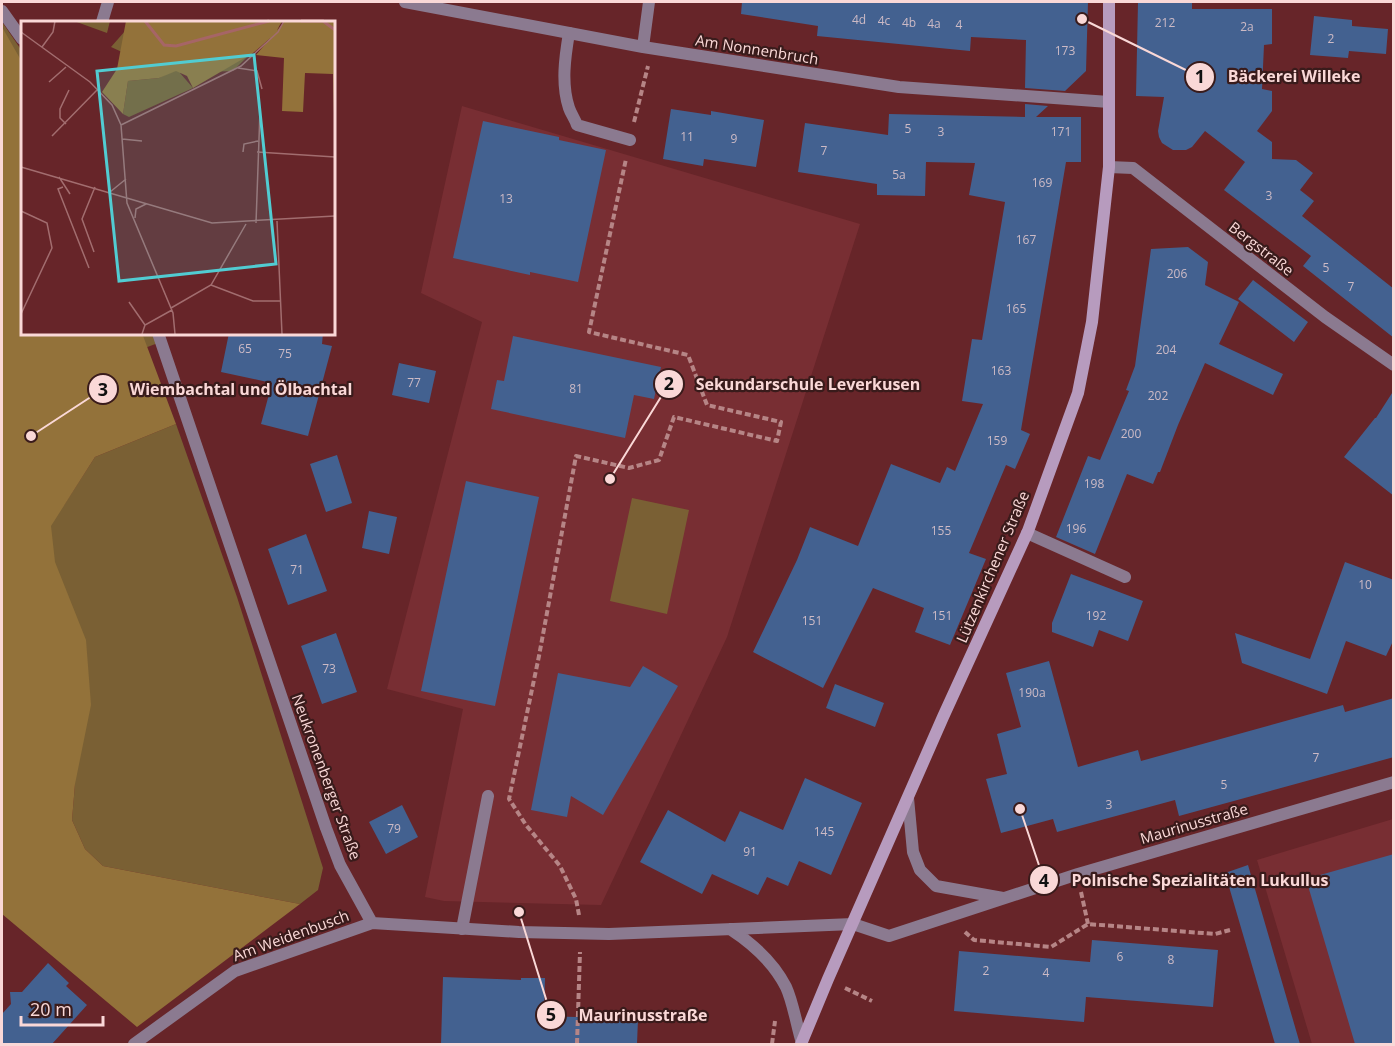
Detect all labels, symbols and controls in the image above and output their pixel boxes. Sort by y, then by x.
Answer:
house number: 4d [852,11,866,28]
house number: 4c [878,12,891,29]
house number: 4b [902,14,916,31]
house number: 212 [1155,14,1175,31]
house number: 4a [927,15,941,32]
house number: 4 [956,16,963,33]
house number: 2a [1240,18,1254,35]
inset map [21,21,334,334]
street label: Am Nonnenbruch [694,29,820,69]
house number: 2 [1328,30,1335,47]
house number: 173 [1055,42,1075,59]
callout: Bäckerei Willeke [1185,60,1372,94]
text: 1 [1195,64,1205,88]
text: Bäckerei Willeke [1228,65,1360,87]
house number: 5 [905,120,912,137]
house number: 3 [938,123,945,140]
house number: 171 [1051,123,1071,140]
house number: 11 [680,128,694,145]
house number: 9 [731,130,738,147]
house number: 7 [821,142,828,159]
house number: 5a [892,166,906,183]
house number: 169 [1032,174,1052,191]
house number: 3 [1266,187,1273,204]
house number: 13 [499,190,513,207]
street label: Bergstraße [1225,217,1298,280]
house number: 167 [1016,231,1036,248]
house number: 5 [1323,259,1330,276]
house number: 206 [1167,265,1187,282]
house number: 7 [1348,278,1355,295]
house number: 165 [1006,300,1026,317]
house number: 65 [238,340,252,357]
house number: 204 [1156,341,1176,358]
house number: 75 [278,345,292,362]
house number: 163 [991,362,1011,379]
callout: Sekundarschule Leverkusen [654,367,932,401]
text: 2 [664,371,674,395]
callout: Wiembachtal und Ölbachtal [88,372,365,406]
text: Sekundarschule Leverkusen [696,373,920,395]
house number: 77 [407,374,421,391]
text: 3 [98,377,108,401]
text: Wiembachtal und Ölbachtal [130,378,352,400]
house number: 81 [569,380,583,397]
house number: 202 [1148,387,1168,404]
house number: 200 [1121,425,1141,442]
house number: 159 [987,432,1007,449]
house number: 198 [1084,475,1104,492]
street label: Lützenkirchener Straße [951,488,1033,646]
house number: 196 [1066,520,1086,537]
house number: 155 [931,522,951,539]
house number: 71 [290,561,304,578]
house number: 10 [1358,576,1372,593]
house number: 151 [932,607,952,624]
house number: 192 [1086,607,1106,624]
house number: 151 [802,612,822,629]
house number: 73 [322,660,336,677]
house number: 190a [1018,684,1046,701]
street label: Neukronenberger Straße [288,691,366,862]
house number: 7 [1313,749,1320,766]
house number: 5 [1221,776,1228,793]
house number: 3 [1106,796,1113,813]
street label: Maurinusstraße [1138,798,1250,848]
house number: 79 [387,820,401,837]
house number: 145 [814,823,834,840]
house number: 91 [743,843,757,860]
callout: Polnische Spezialitäten Lukullus [1029,863,1340,897]
text: 4 [1039,868,1049,892]
text: Polnische Spezialitäten Lukullus [1072,869,1329,891]
street label: Am Weidenbusch [230,905,351,965]
house number: 6 [1117,948,1124,965]
house number: 8 [1168,951,1175,968]
house number: 2 [983,962,990,979]
house number: 4 [1043,964,1050,981]
scale bar [21,989,104,1027]
text: 20 m [30,997,72,1021]
callout: Maurinusstraße [536,998,719,1032]
text: 5 [546,1002,556,1026]
text: Maurinusstraße [578,1004,708,1026]

